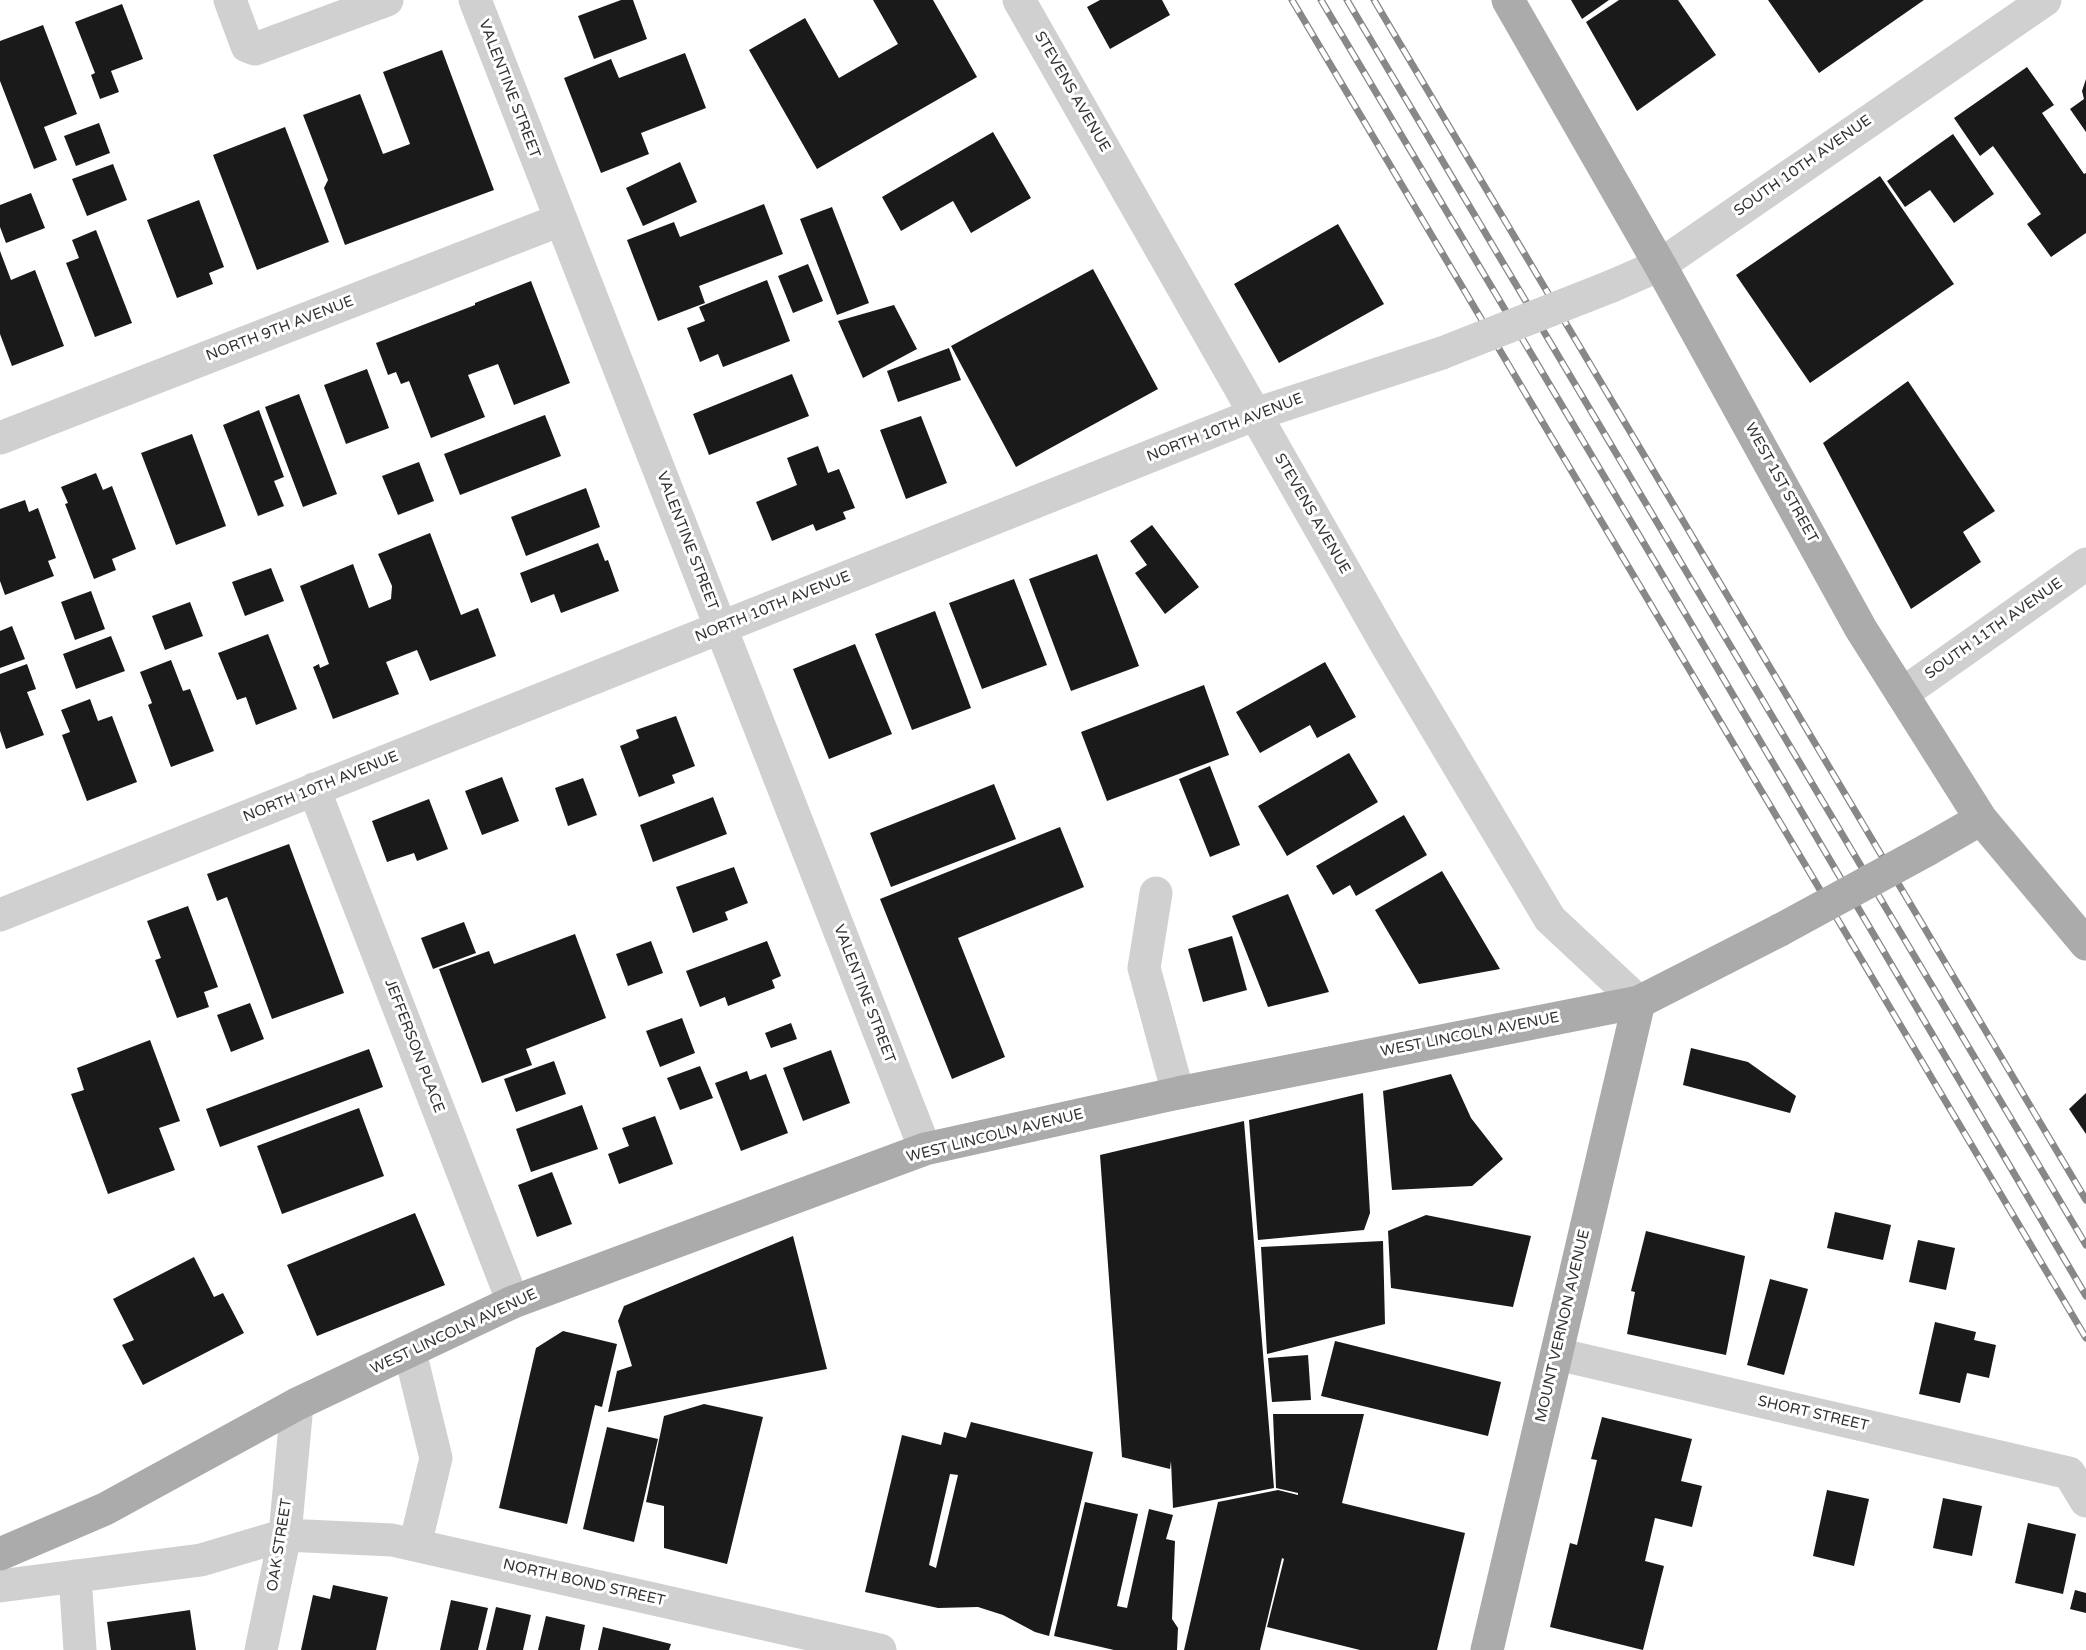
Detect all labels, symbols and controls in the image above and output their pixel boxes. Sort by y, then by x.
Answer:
street label: VALENTINE STREET [474,17,544,161]
street label: STEVENS AVENUE [1030,29,1114,155]
street label: SOUTH 10TH AVENUE [1731,112,1875,220]
street label: NORTH 9TH AVENUE [204,293,356,365]
street label: NORTH 10TH AVENUE [1144,390,1306,466]
street label: WEST 1ST STREET [1741,420,1821,546]
street label: STEVENS AVENUE [1270,451,1354,577]
street label: VALENTINE STREET [652,469,722,613]
street label: NORTH 10TH AVENUE [693,568,853,646]
street label: SOUTH 11TH AVENUE [1922,575,2066,683]
street label: NORTH 10TH AVENUE [241,748,401,826]
street label: VALENTINE STREET [829,922,899,1066]
street label: JEFFERSON PLACE [380,977,448,1115]
street label: WEST LINCOLN AVENUE [1379,1009,1561,1061]
street label: WEST LINCOLN AVENUE [905,1105,1085,1167]
street label: MOUNT VERNON AVENUE [1532,1228,1594,1424]
street label: WEST LINCOLN AVENUE [368,1285,540,1379]
street label: SHORT STREET [1756,1392,1870,1436]
street label: OAK STREET [264,1497,296,1593]
street label: NORTH BOND STREET [501,1556,667,1610]

